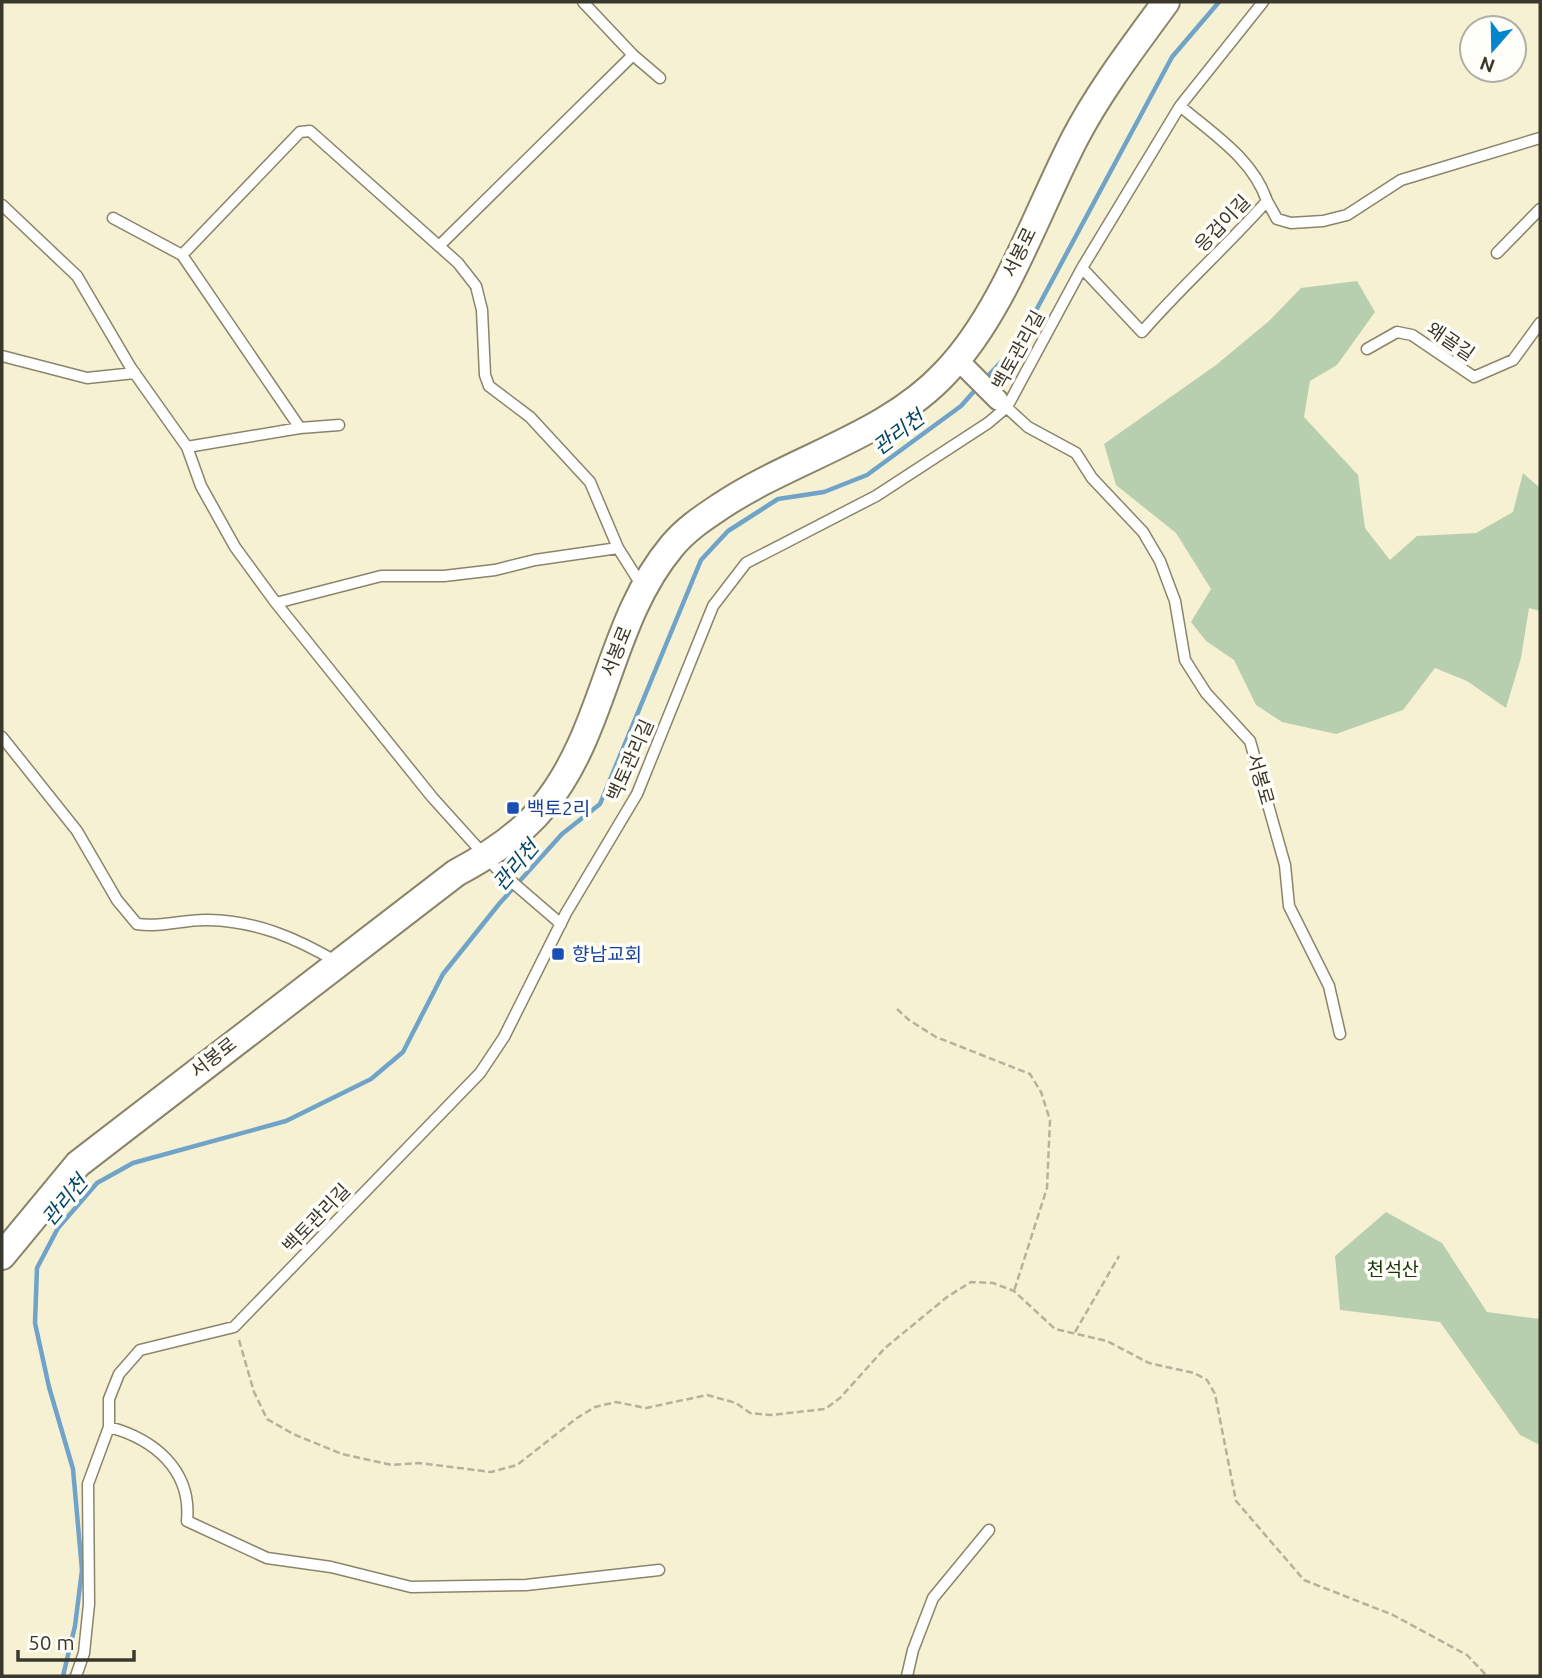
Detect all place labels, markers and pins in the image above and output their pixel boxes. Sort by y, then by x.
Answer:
place label: 백토2리 [527,797,590,819]
marker: 백토2리 [505,800,521,816]
place label: 향남교회 [572,943,642,965]
marker: 향남교회 [550,946,566,962]

